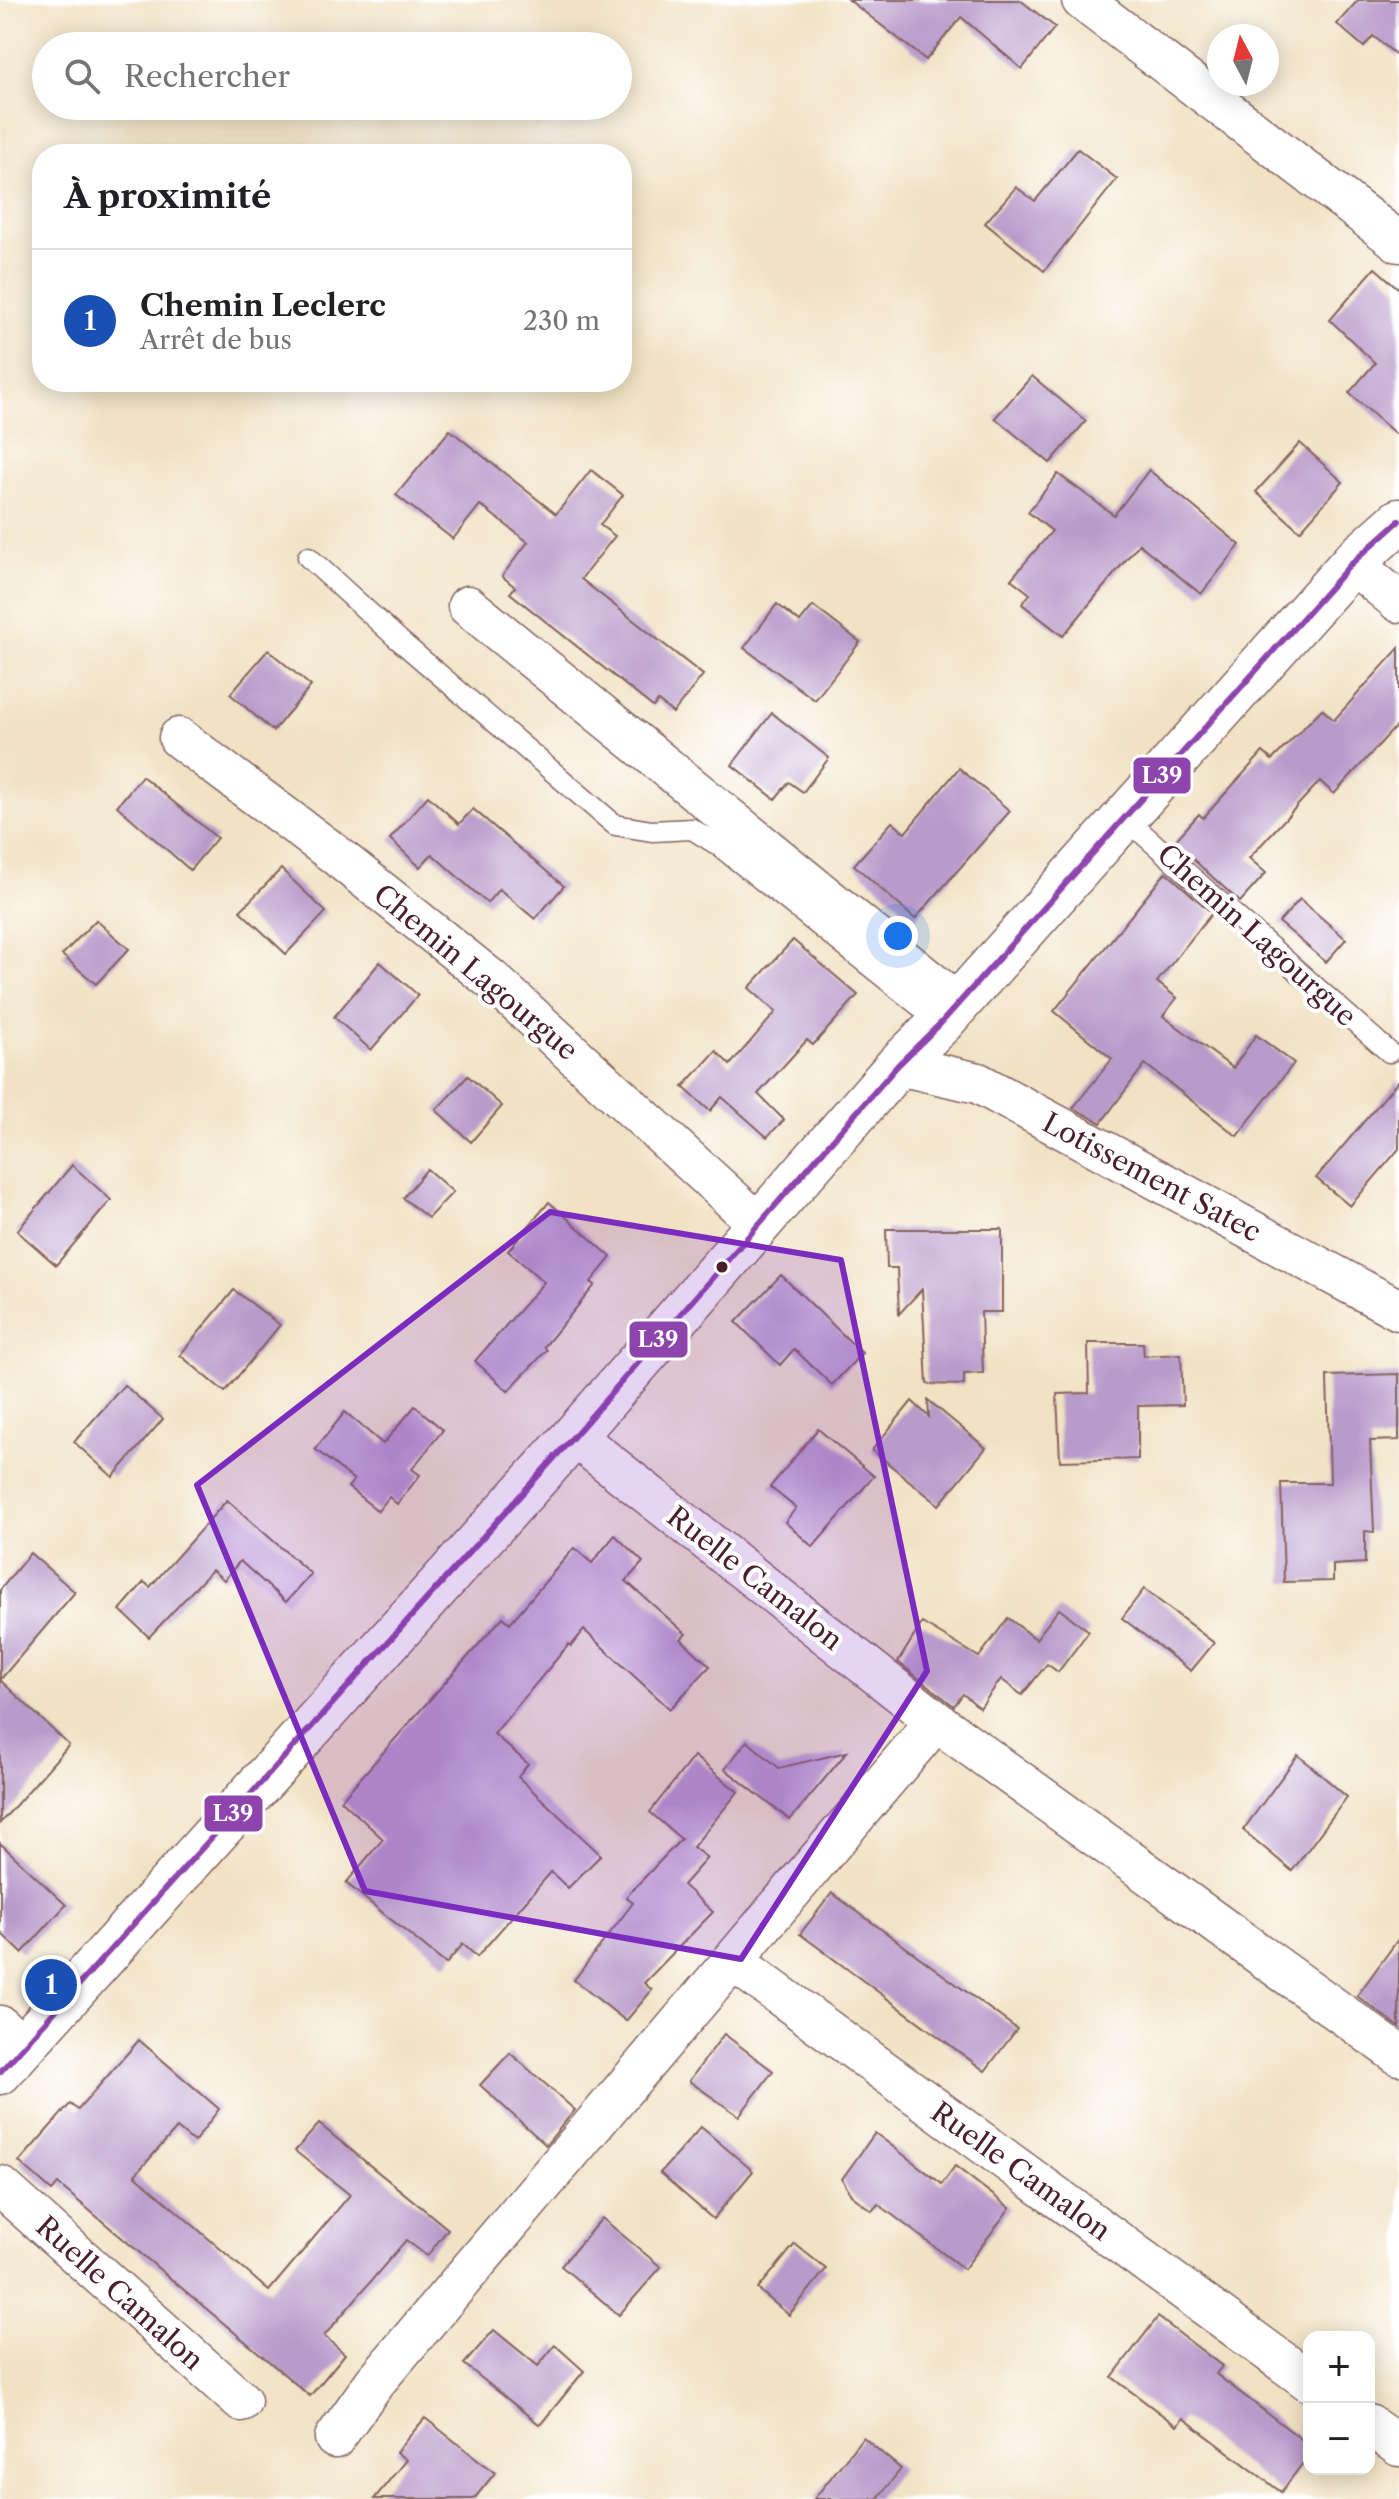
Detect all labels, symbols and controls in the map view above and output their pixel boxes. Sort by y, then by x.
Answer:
north arrow [1207,24,1279,96]
search box [32,32,632,120]
icon: search [60,54,104,98]
text: Rechercher [124,58,290,95]
text: À proximité [64,175,271,217]
text: Chemin Leclerc [140,287,386,324]
text: 1 [84,305,96,337]
text: 230 m [523,305,600,337]
text: Arrêt de bus [140,324,292,356]
line badge: L39 [1132,756,1192,795]
text: L39 [1142,762,1182,789]
street label: Chemin Lagourgue [1151,837,1363,1033]
street label: Chemin Lagourgue [367,877,585,1067]
your location [878,916,918,956]
street label: Lotissement Satec [1037,1105,1267,1249]
unlabelled marker [714,1259,730,1275]
line badge: L39 [628,1320,689,1359]
text: L39 [638,1326,678,1353]
street label: Ruelle Camalon [660,1499,850,1657]
line badge: L39 [203,1794,264,1833]
text: L39 [213,1800,253,1827]
pin: 1 [25,1955,77,2015]
street label: Ruelle Camalon [925,2095,1117,2247]
street label: Ruelle Camalon [29,2209,211,2377]
map controls [1303,2331,1375,2475]
button: + [1303,2331,1375,2403]
button: − [1303,2403,1375,2475]

